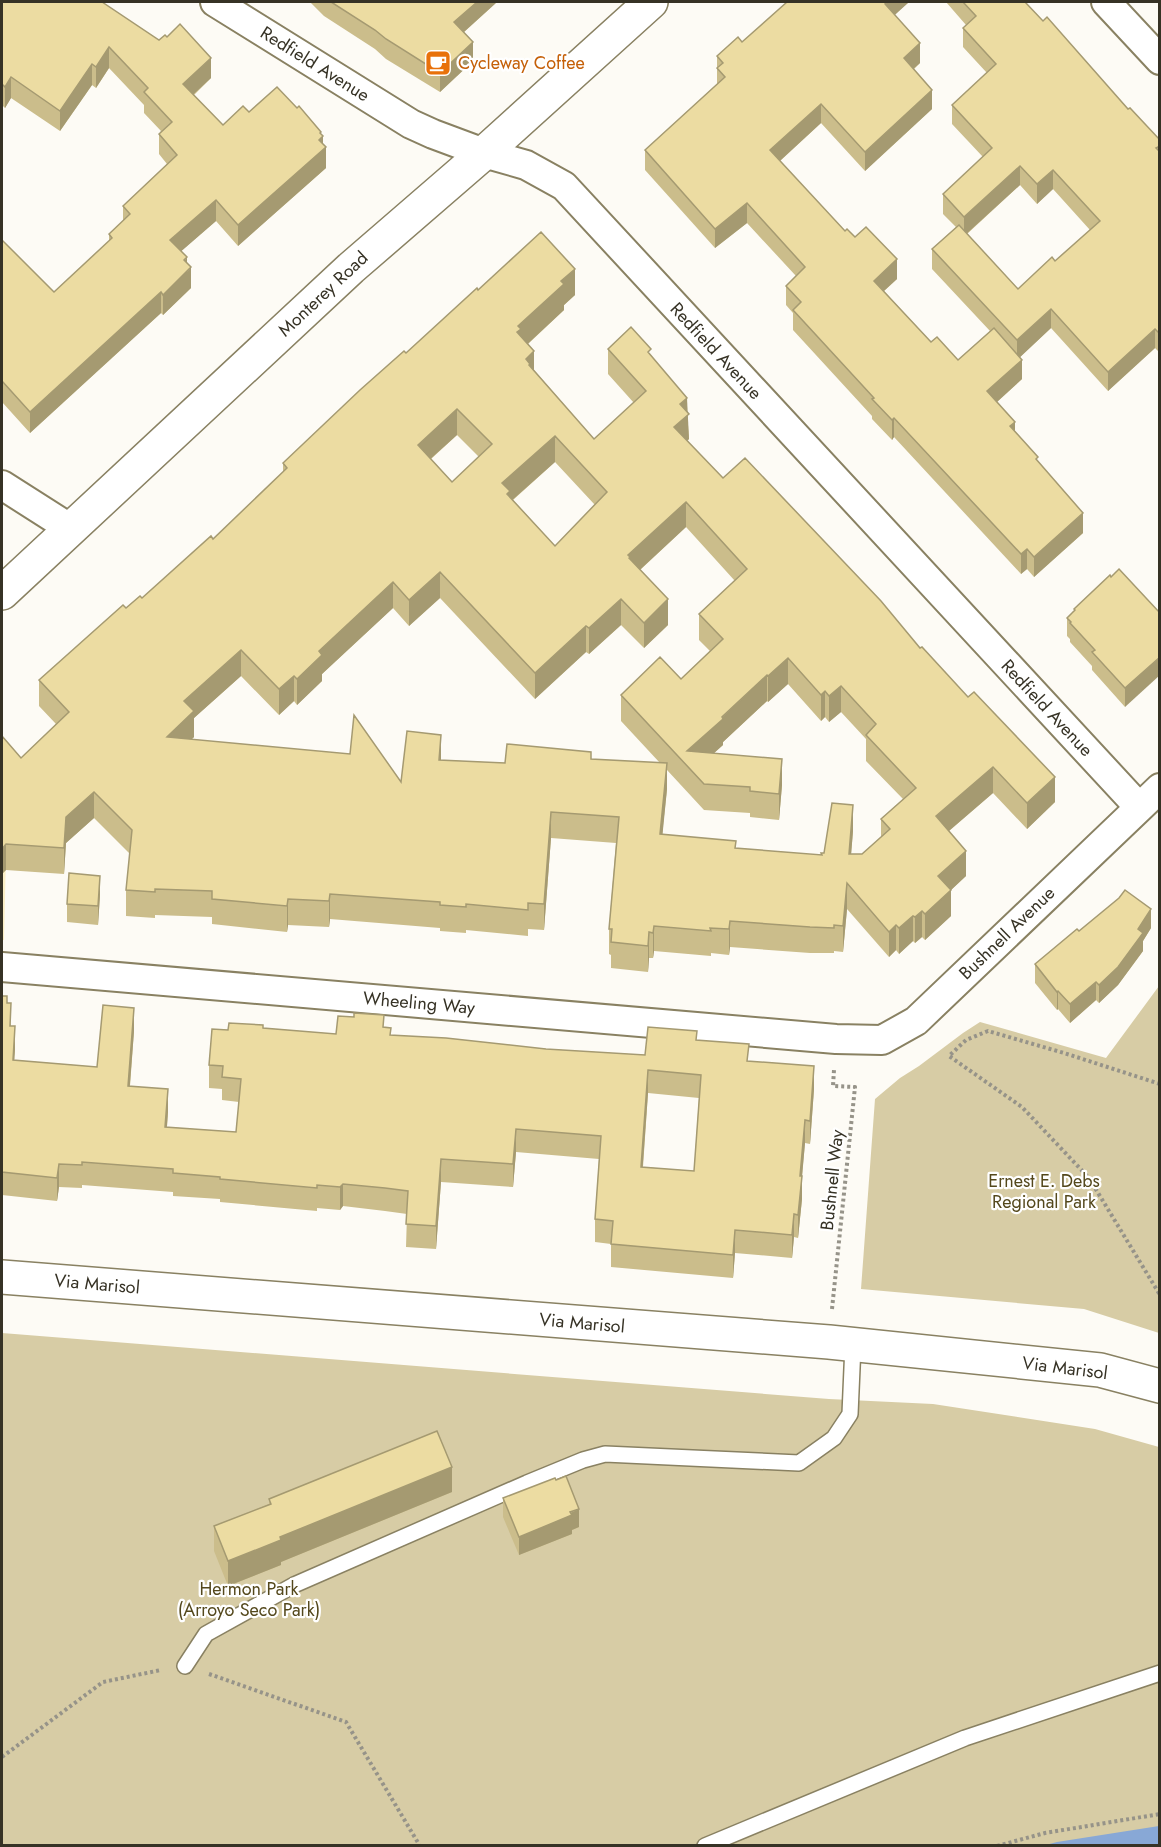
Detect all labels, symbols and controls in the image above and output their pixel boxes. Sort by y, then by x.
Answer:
street label: Redfield Avenue [255,20,375,108]
cafe icon: Cycleway Coffee [423,48,453,78]
place label: Cycleway Coffee [458,50,585,76]
street label: Monterey Road [272,245,374,343]
street label: Redfield Avenue [664,297,768,405]
street label: Redfield Avenue [995,654,1099,762]
street label: Bushnell Avenue [953,880,1061,986]
street label: Wheeling Way [362,985,476,1021]
street label: Bushnell Way [814,1128,850,1232]
park label: Ernest E. Debs Regional Park [988,1168,1100,1215]
street label: Via Marisol [53,1267,141,1301]
street label: Via Marisol [538,1306,626,1340]
street label: Via Marisol [1021,1350,1109,1386]
park label: Hermon Park (Arroyo Seco Park) [178,1576,320,1623]

